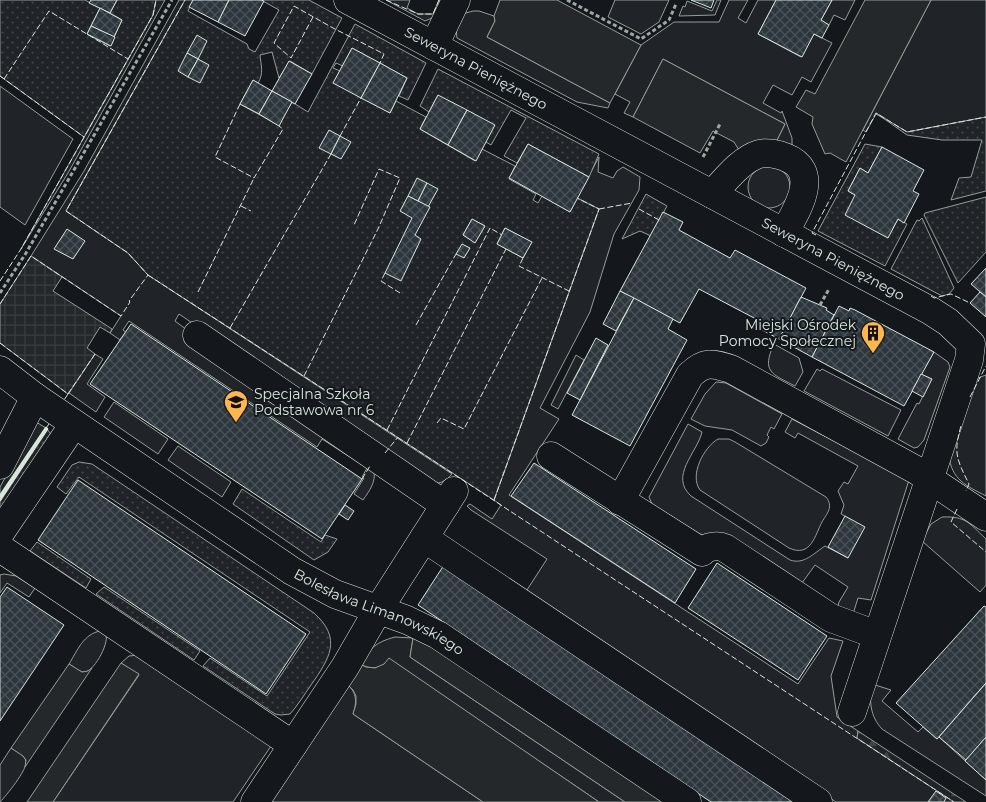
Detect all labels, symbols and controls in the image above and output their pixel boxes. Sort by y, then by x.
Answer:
street label: Seweryna Pieniężnego [401,23,551,114]
street label: Seweryna Pieniężnego [759,213,908,304]
place label: Miejski Ośrodek Pomocy Społecznej [719,316,857,350]
building icon: Miejski Ośrodek Pomocy Społecznej [860,320,886,354]
place label: Specjalna Szkoła Podstawowa nr 6 [254,385,375,419]
school or university icon: Specjalna Szkoła Podstawowa nr 6 [223,389,249,423]
street label: Bolesława Limanowskiego [291,565,468,659]

